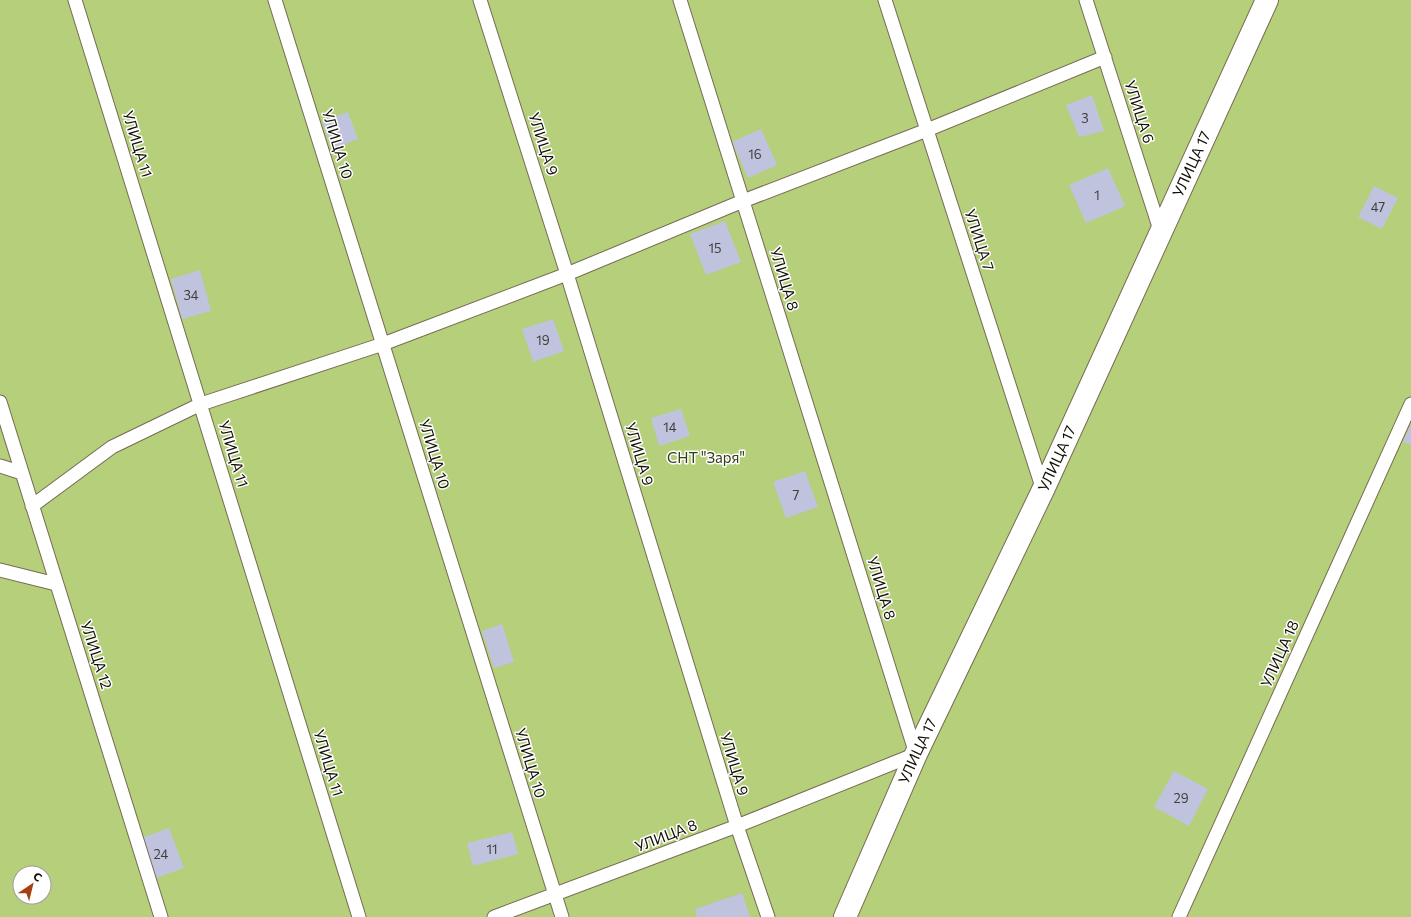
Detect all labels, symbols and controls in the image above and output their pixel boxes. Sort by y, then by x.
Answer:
street label: УЛИЦА 6 [1121,78,1159,145]
street label: УЛИЦА 10 [319,107,357,181]
street label: УЛИЦА 11 [119,108,157,179]
street label: УЛИЦА 9 [525,110,563,177]
house number: 3 [1081,110,1089,126]
street label: УЛИЦА 17 [1168,128,1214,200]
house number: 16 [748,146,762,162]
house number: 1 [1094,187,1100,203]
house number: 47 [1371,199,1385,215]
street label: УЛИЦА 7 [962,206,998,273]
house number: 15 [708,240,722,256]
street label: УЛИЦА 8 [767,245,803,312]
house number: 34 [183,287,199,303]
house number: 19 [536,332,550,348]
street label: УЛИЦА 10 [416,417,454,491]
street label: УЛИЦА 11 [215,418,253,489]
house number: 14 [663,419,677,435]
street label: УЛИЦА 9 [622,420,658,487]
street label: УЛИЦА 17 [1034,423,1079,494]
park label: СНТ "Заря" [667,448,745,466]
house number: 7 [793,487,800,503]
street label: УЛИЦА 8 [864,554,900,621]
street label: УЛИЦА 18 [1256,617,1302,690]
street label: УЛИЦА 12 [77,618,116,691]
street label: УЛИЦА 17 [894,715,940,787]
street label: УЛИЦА 10 [512,726,550,800]
street label: УЛИЦА 11 [310,727,348,798]
street label: УЛИЦА 9 [717,730,753,797]
house number: 29 [1173,790,1189,806]
street label: УЛИЦА 8 [632,815,699,855]
house number: 11 [486,841,498,857]
house number: 24 [154,846,169,862]
north arrow [12,865,52,905]
text: С [31,869,45,884]

